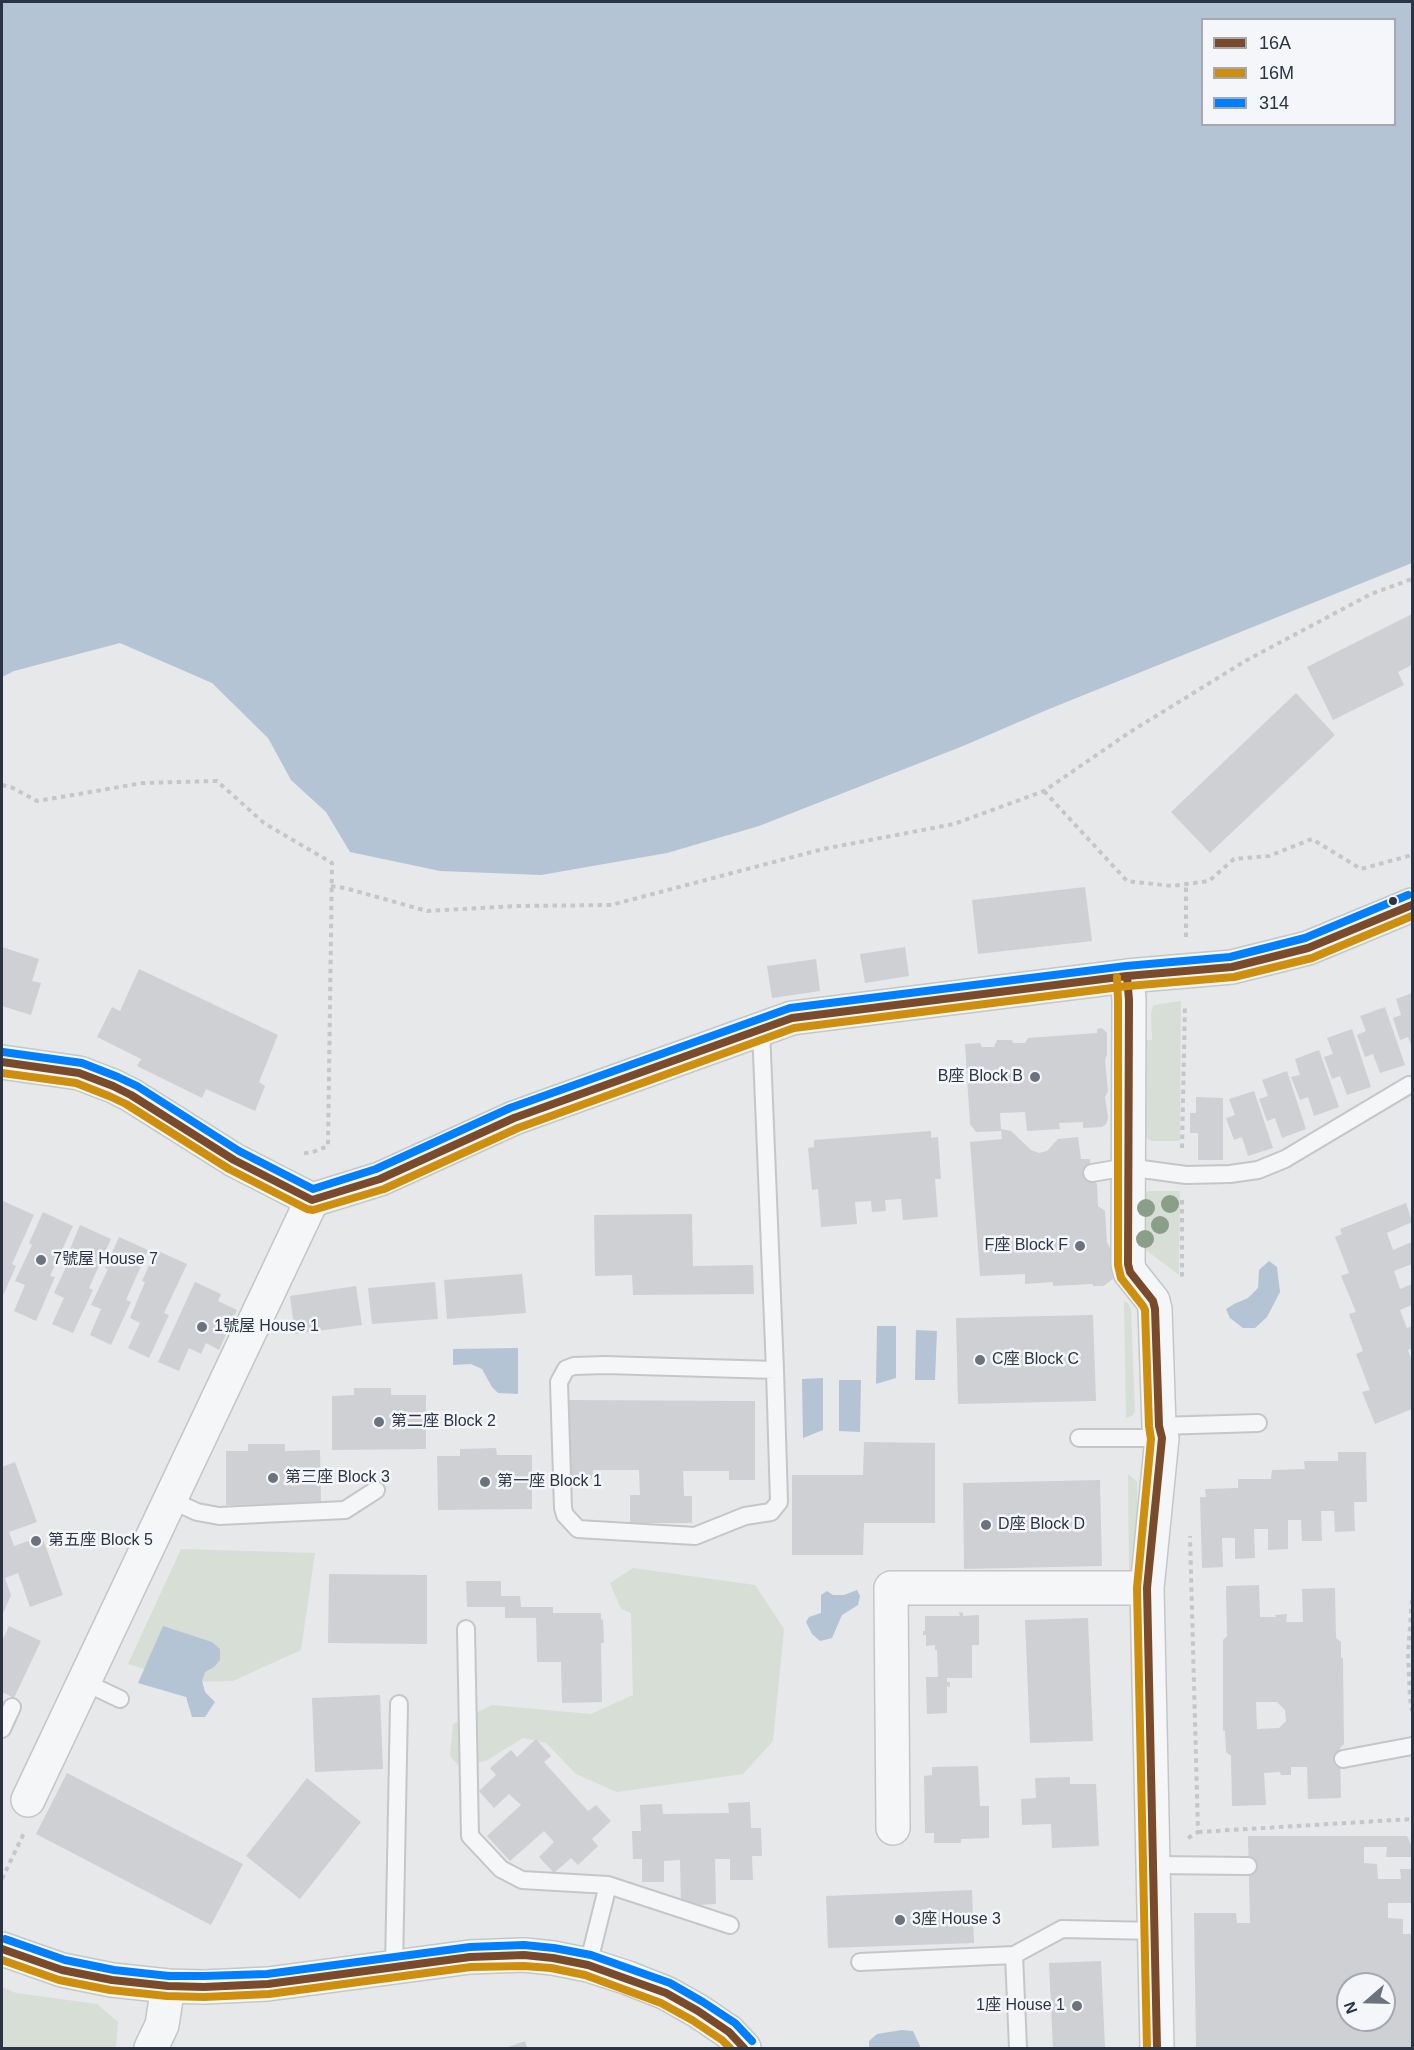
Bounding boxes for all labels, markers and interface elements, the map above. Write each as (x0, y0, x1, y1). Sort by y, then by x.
legend (1201, 18, 1396, 126)
text: 16A (1259, 33, 1291, 53)
text: 16M (1259, 63, 1294, 83)
text: 314 (1259, 93, 1289, 113)
unlabelled marker (1387, 895, 1399, 907)
place label: B座 Block B (938, 1067, 1023, 1087)
marker: B座 Block B (1028, 1070, 1042, 1084)
place label: F座 Block F (984, 1236, 1068, 1256)
marker: F座 Block F (1073, 1239, 1087, 1253)
place label: 7號屋 House 7 (53, 1250, 158, 1270)
marker: 7號屋 House 7 (34, 1253, 48, 1267)
place label: 1號屋 House 1 (214, 1317, 319, 1337)
marker: 1號屋 House 1 (195, 1320, 209, 1334)
place label: C座 Block C (992, 1350, 1079, 1370)
marker: C座 Block C (973, 1353, 987, 1367)
place label: 第二座 Block 2 (391, 1412, 496, 1432)
marker: 第二座 Block 2 (372, 1415, 386, 1429)
place label: 第三座 Block 3 (285, 1468, 390, 1488)
marker: 第三座 Block 3 (266, 1471, 280, 1485)
place label: 第一座 Block 1 (497, 1472, 602, 1492)
marker: 第一座 Block 1 (478, 1475, 492, 1489)
place label: D座 Block D (998, 1515, 1085, 1535)
marker: D座 Block D (979, 1518, 993, 1532)
place label: 第五座 Block 5 (48, 1531, 153, 1551)
marker: 第五座 Block 5 (29, 1534, 43, 1548)
place label: 3座 House 3 (912, 1910, 1001, 1930)
marker: 3座 House 3 (893, 1913, 907, 1927)
north arrow (1336, 1972, 1396, 2032)
place label: 1座 House 1 (976, 1996, 1065, 2016)
marker: 1座 House 1 (1070, 1999, 1084, 2013)
text: N (1341, 1999, 1360, 2016)

